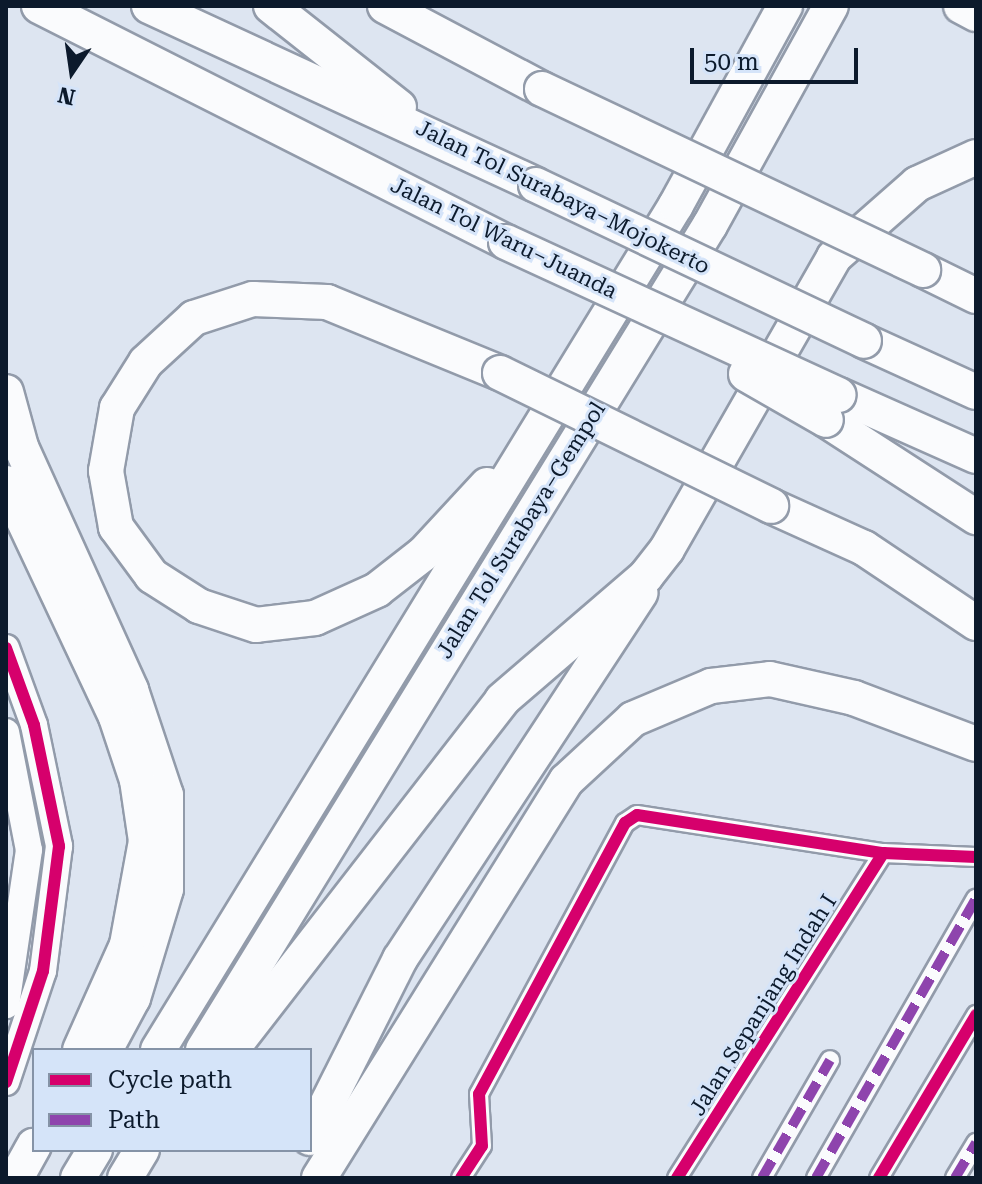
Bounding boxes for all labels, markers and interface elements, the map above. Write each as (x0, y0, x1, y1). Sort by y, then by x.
north arrow (32, 32, 112, 112)
scale bar (694, 32, 862, 82)
text: 50 m (704, 48, 759, 76)
text: N (55, 82, 78, 110)
street label: Jalan Tol Surabaya–Mojokerto (412, 114, 714, 280)
street label: Jalan Tol Waru–Juanda (386, 172, 622, 304)
street label: Jalan Tol Surabaya–Gempol (431, 397, 611, 663)
street label: Jalan Sepanjang Indah I (684, 890, 842, 1120)
legend (32, 1048, 312, 1152)
text: Cycle path (108, 1066, 232, 1094)
text: Path (108, 1106, 160, 1134)

